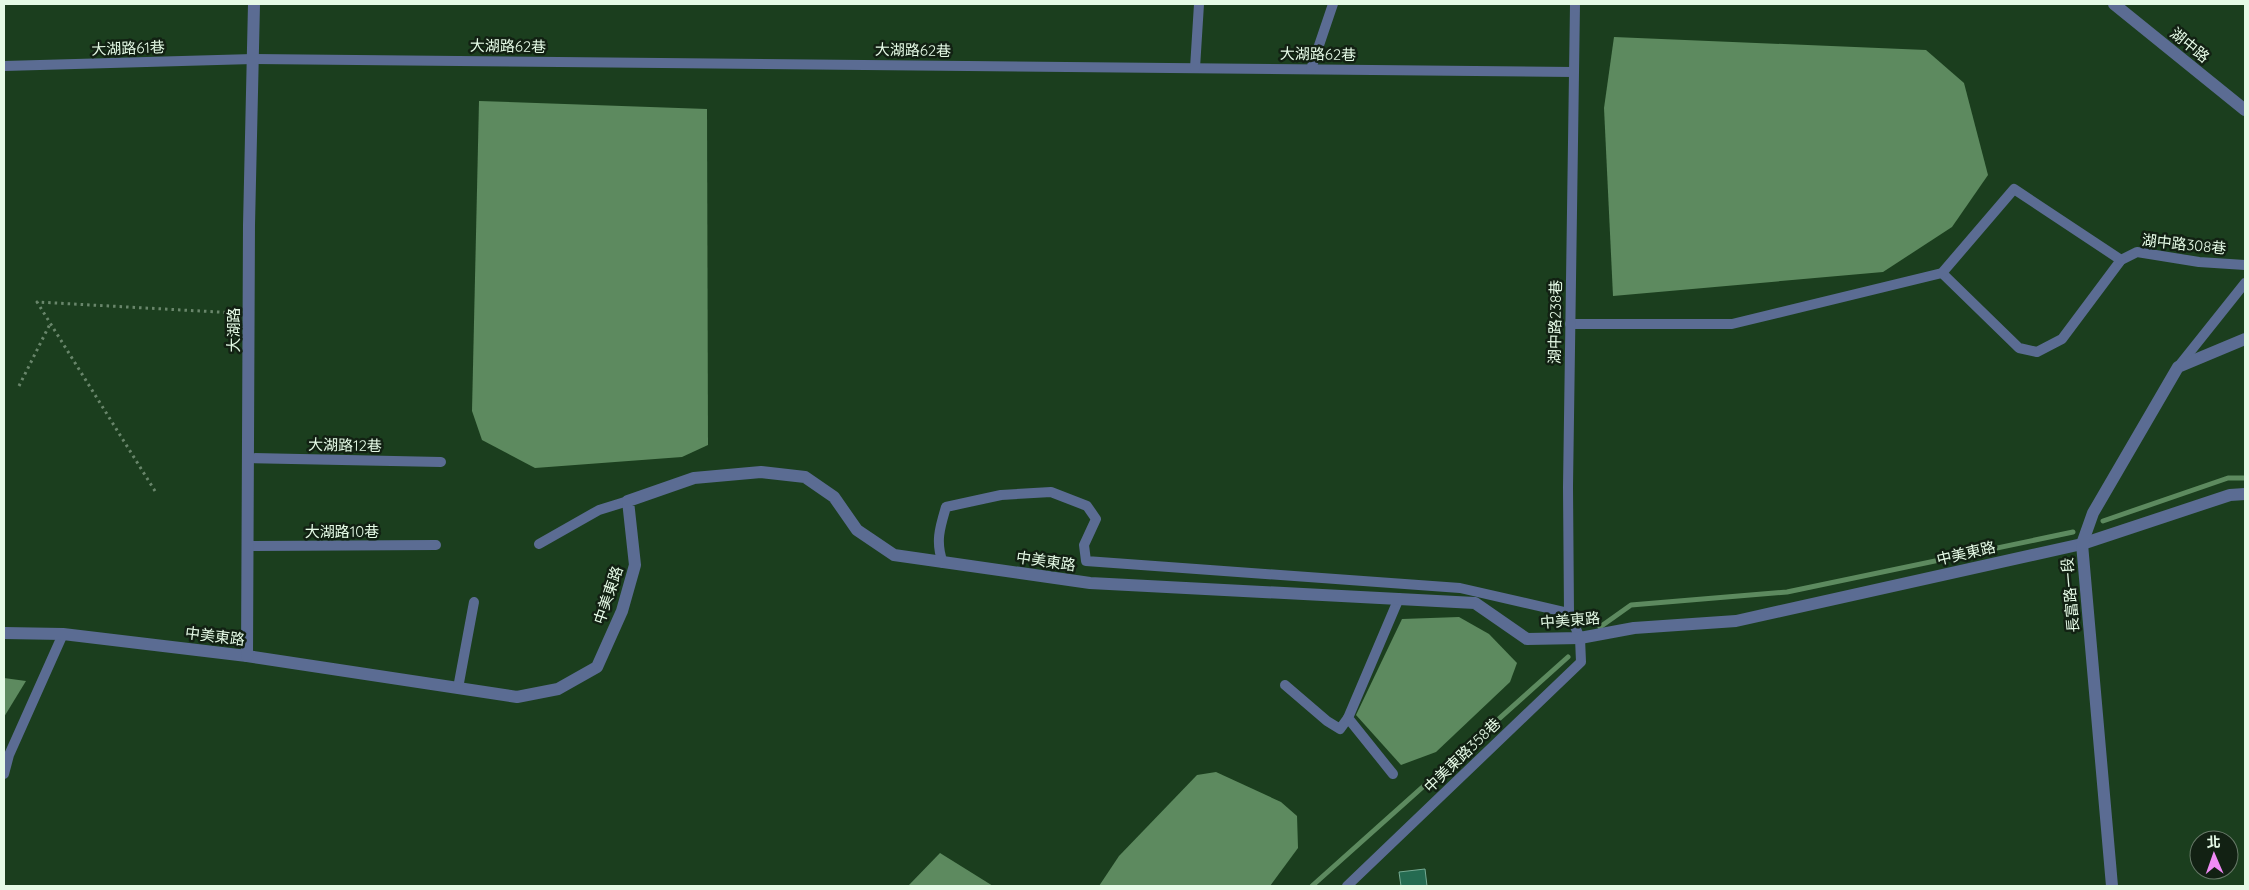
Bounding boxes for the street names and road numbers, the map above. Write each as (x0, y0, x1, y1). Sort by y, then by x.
street label: 湖中路 (2167, 23, 2213, 67)
street label: 大湖路62巷 (470, 36, 546, 56)
street label: 大湖路61巷 (91, 37, 165, 59)
street label: 大湖路62巷 (875, 40, 951, 60)
street label: 大湖路62巷 (1280, 44, 1356, 64)
street label: 湖中路308巷 (2141, 230, 2227, 258)
street label: 湖中路238巷 (1545, 280, 1565, 364)
street label: 大湖路 (224, 307, 243, 353)
street label: 大湖路12巷 (308, 435, 382, 455)
street label: 大湖路10巷 (305, 522, 379, 541)
street label: 中美東路 (1935, 537, 1997, 569)
street label: 中美東路 (1015, 547, 1077, 575)
street label: 長富路一段 (2057, 557, 2083, 633)
street label: 中美東路 (589, 564, 627, 626)
street label: 中美東路 (1539, 608, 1601, 632)
street label: 中美東路 (184, 623, 246, 649)
street label: 中美東路358巷 (1420, 714, 1504, 796)

